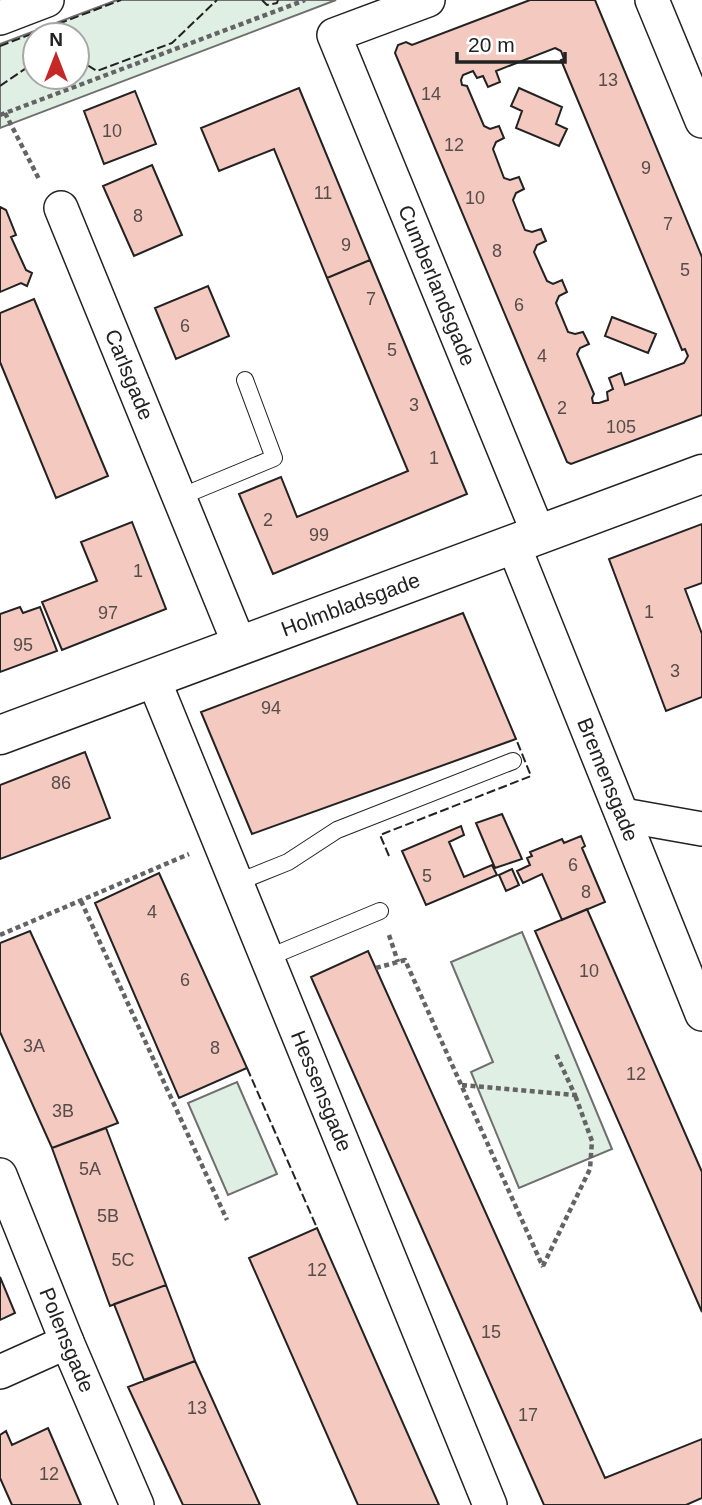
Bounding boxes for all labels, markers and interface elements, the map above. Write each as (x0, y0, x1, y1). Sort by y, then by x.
north arrow (21, 21, 91, 91)
scale bar (457, 21, 566, 65)
text: N (49, 29, 63, 50)
text: 20 m (468, 33, 515, 56)
house number: 13 (598, 70, 618, 90)
house number: 14 (421, 84, 441, 104)
house number: 10 (102, 121, 122, 141)
house number: 12 (444, 135, 464, 155)
house number: 9 (641, 158, 651, 178)
house number: 11 (314, 183, 332, 203)
house number: 10 (465, 188, 485, 208)
street label: Cumberlandsgade (394, 201, 480, 369)
house number: 8 (133, 206, 143, 226)
house number: 7 (663, 214, 673, 234)
house number: 9 (341, 235, 351, 255)
house number: 8 (492, 241, 502, 261)
house number: 5 (680, 260, 690, 280)
house number: 7 (366, 289, 376, 309)
house number: 6 (514, 295, 524, 315)
house number: 6 (180, 316, 190, 336)
street label: Carlsgade (101, 326, 158, 423)
house number: 5 (387, 340, 397, 360)
house number: 4 (537, 346, 547, 366)
house number: 3 (409, 395, 419, 415)
house number: 2 (557, 398, 567, 418)
house number: 105 (606, 417, 636, 437)
house number: 1 (429, 448, 439, 468)
house number: 2 (263, 510, 273, 530)
house number: 99 (309, 525, 329, 545)
house number: 1 (133, 561, 143, 581)
street label: Holmbladsgade (278, 568, 423, 640)
house number: 1 (644, 602, 654, 622)
house number: 97 (98, 603, 118, 623)
house number: 95 (13, 635, 33, 655)
house number: 3 (670, 661, 680, 681)
house number: 94 (261, 698, 281, 718)
street label: Bremensgade (573, 714, 643, 844)
house number: 86 (51, 773, 71, 793)
house number: 6 (568, 855, 578, 875)
house number: 5 (422, 866, 432, 886)
house number: 8 (581, 882, 591, 902)
house number: 4 (147, 902, 157, 922)
house number: 10 (579, 961, 599, 981)
house number: 6 (180, 970, 190, 990)
street label: Hessensgade (287, 1027, 357, 1155)
house number: 3A (23, 1036, 45, 1056)
house number: 8 (210, 1038, 220, 1058)
house number: 12 (626, 1064, 646, 1084)
house number: 3B (52, 1101, 74, 1121)
house number: 5A (79, 1159, 101, 1179)
house number: 5B (97, 1206, 119, 1226)
house number: 5C (111, 1250, 135, 1270)
house number: 12 (307, 1260, 327, 1280)
street label: Polensgade (35, 1284, 99, 1396)
house number: 15 (481, 1322, 501, 1342)
house number: 13 (187, 1398, 207, 1418)
house number: 17 (518, 1405, 538, 1425)
house number: 12 (39, 1464, 59, 1484)

